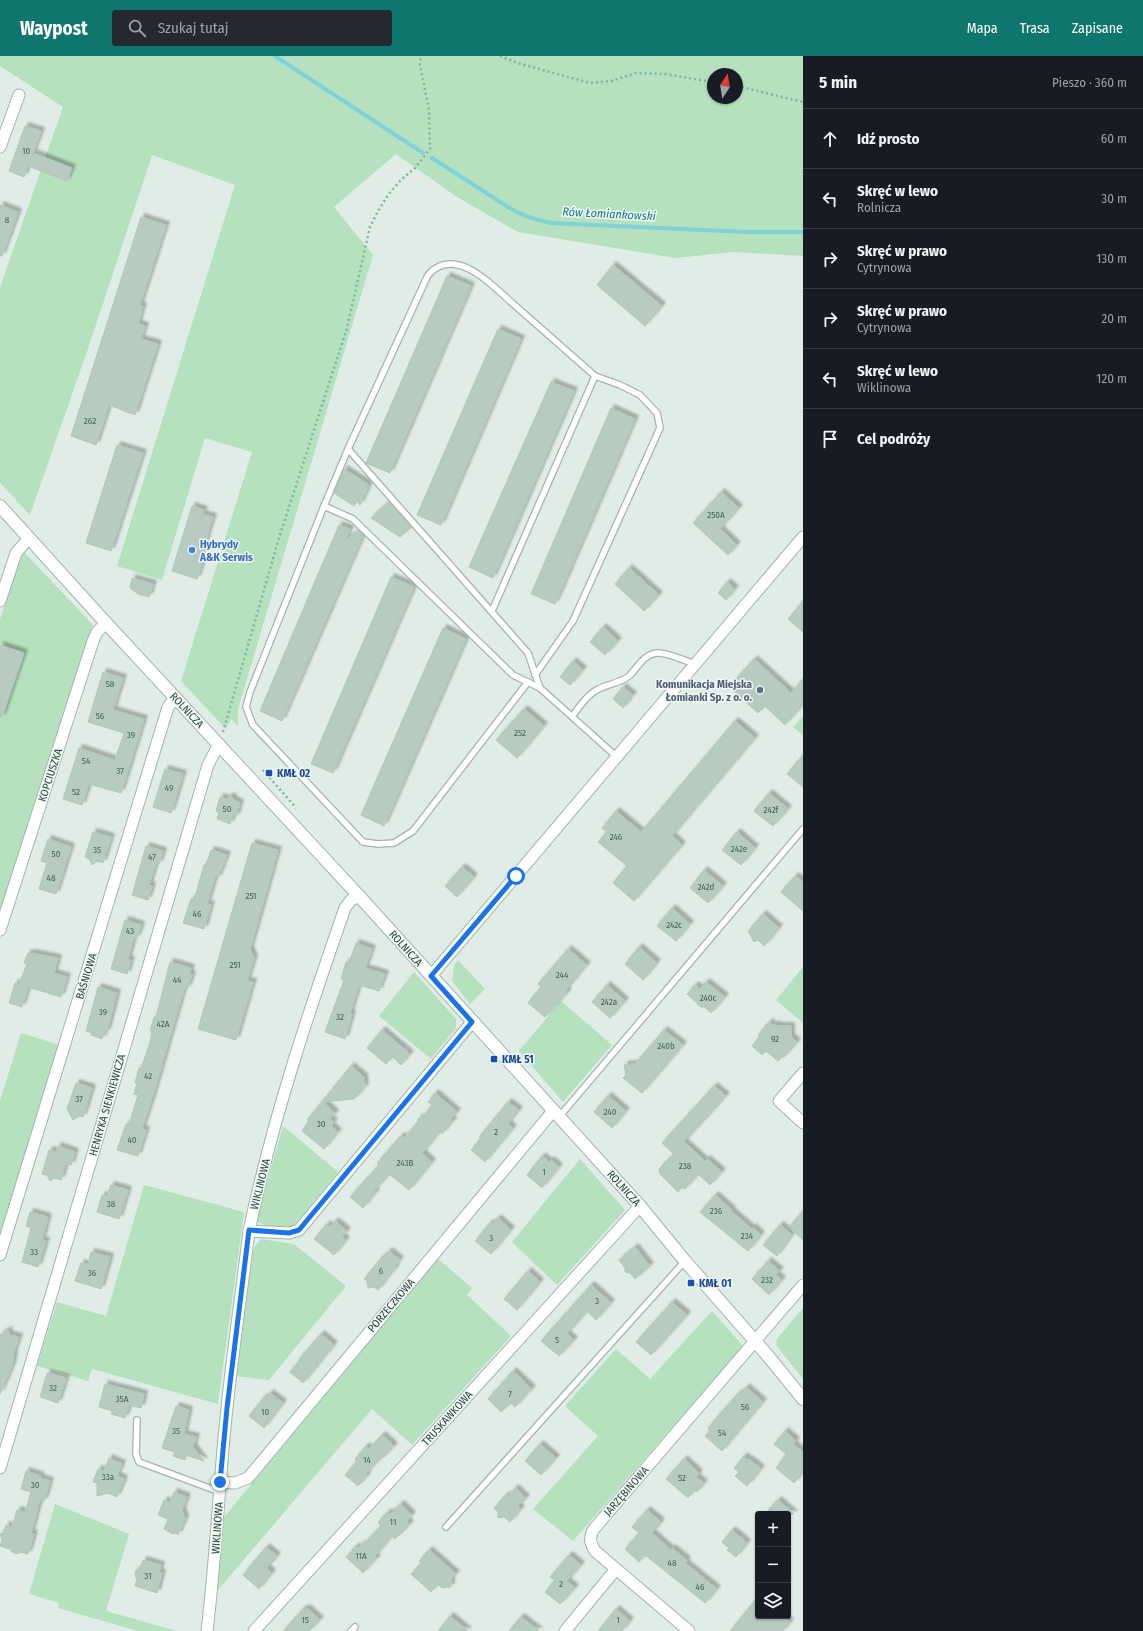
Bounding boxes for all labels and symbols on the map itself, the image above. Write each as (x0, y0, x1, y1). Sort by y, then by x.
north arrow (707, 68, 743, 104)
house number: 10 (22, 146, 30, 156)
water label: Rów Łomiankowski (562, 205, 656, 223)
house number: 8 (5, 215, 10, 225)
house number: 262 (84, 416, 96, 426)
house number: 250A (707, 510, 725, 520)
place label: Hybrydy A&K Serwis (199, 538, 253, 564)
marker: Hybrydy A&K Serwis (187, 545, 197, 555)
place label: Komunikacja Miejska Łomianki Sp. z o. o. (656, 678, 753, 704)
house number: 58 (106, 679, 115, 689)
marker: Komunikacja Miejska Łomianki Sp. z o. o. (755, 685, 765, 695)
street label: ROLNICZA (167, 690, 206, 731)
house number: 56 (96, 711, 105, 721)
house number: 252 (514, 728, 526, 738)
house number: 39 (127, 730, 135, 740)
street label: KOPCIUSZKA (36, 747, 65, 803)
house number: 54 (82, 756, 91, 766)
house number: 37 (116, 766, 124, 776)
place label: KMŁ 02 (277, 767, 310, 780)
marker: KMŁ 02 (264, 768, 274, 778)
house number: 49 (165, 783, 173, 793)
house number: 52 (72, 787, 80, 797)
house number: 50 (223, 804, 232, 814)
house number: 242f (764, 805, 780, 815)
house number: 246 (610, 832, 623, 842)
house number: 242e (731, 844, 748, 854)
house number: 35 (93, 845, 101, 855)
house number: 50 (52, 849, 61, 859)
house number: 47 (148, 852, 156, 862)
route start (507, 867, 525, 885)
house number: 48 (47, 873, 56, 883)
house number: 242d (698, 882, 714, 892)
house number: 251 (245, 891, 257, 901)
house number: 46 (193, 909, 202, 919)
house number: 242c (666, 920, 682, 930)
house number: 43 (126, 926, 134, 936)
street label: ROLNICZA (386, 928, 425, 969)
street label: BAŚNIOWA (72, 951, 100, 1001)
house number: 251 (229, 960, 241, 970)
house number: 244 (556, 970, 569, 980)
house number: 44 (173, 975, 182, 985)
house number: 240c (700, 993, 716, 1003)
house number: 242a (601, 997, 618, 1007)
house number: 39 (99, 1007, 107, 1017)
house number: 32 (336, 1012, 344, 1022)
house number: 42A (157, 1019, 170, 1029)
house number: 92 (771, 1034, 779, 1044)
house number: 240b (657, 1041, 675, 1051)
street label: HENRYKA SIENKIEWICZA (87, 1052, 128, 1158)
place label: KMŁ 51 (502, 1053, 534, 1066)
marker: KMŁ 51 (489, 1054, 499, 1064)
house number: 42 (144, 1071, 152, 1081)
house number: 37 (75, 1094, 83, 1104)
house number: 240 (604, 1107, 617, 1117)
house number: 30 (317, 1119, 326, 1129)
house number: 2 (494, 1127, 498, 1137)
house number: 40 (127, 1135, 137, 1145)
street label: WIKLINOWA (248, 1157, 273, 1211)
house number: 243B (396, 1158, 414, 1168)
house number: 238 (679, 1161, 692, 1171)
house number: 1 (542, 1167, 546, 1177)
street label: ROLNICZA (604, 1168, 643, 1209)
house number: 38 (107, 1199, 116, 1209)
house number: 236 (710, 1206, 723, 1216)
house number: 234 (741, 1231, 754, 1241)
house number: 3 (489, 1233, 493, 1243)
house number: 33 (30, 1247, 38, 1257)
house number: 6 (379, 1266, 384, 1276)
house number: 36 (88, 1268, 97, 1278)
house number: 232 (761, 1275, 773, 1285)
street label: PORZECZKOWA (365, 1276, 418, 1335)
place label: KMŁ 01 (699, 1277, 732, 1290)
marker: KMŁ 01 (686, 1278, 696, 1288)
house number: 3 (595, 1296, 599, 1306)
house number: 5 (555, 1335, 559, 1345)
house number: 32 (49, 1383, 57, 1393)
street label: TRUSKAWKOWA (419, 1388, 476, 1448)
house number: 7 (508, 1389, 512, 1399)
house number: 35A (116, 1394, 129, 1404)
house number: 56 (741, 1402, 750, 1412)
house number: 10 (261, 1407, 269, 1417)
house number: 35 (172, 1426, 180, 1436)
house number: 54 (718, 1428, 727, 1438)
house number: 14 (363, 1455, 372, 1465)
street label: JARZĘBINOWA (601, 1464, 652, 1519)
house number: 33a (102, 1472, 115, 1482)
route end (211, 1473, 229, 1491)
house number: 52 (678, 1473, 686, 1483)
house number: 30 (31, 1480, 40, 1490)
street label: WIKLINOWA (209, 1501, 226, 1555)
house number: 11 (390, 1517, 396, 1527)
house number: 11A (355, 1551, 367, 1561)
house number: 48 (668, 1558, 677, 1568)
house number: 31 (144, 1571, 152, 1581)
house number: 2 (559, 1579, 563, 1589)
house number: 46 (696, 1582, 705, 1592)
house number: 15 (301, 1615, 309, 1625)
house number: 1 (616, 1615, 620, 1625)

